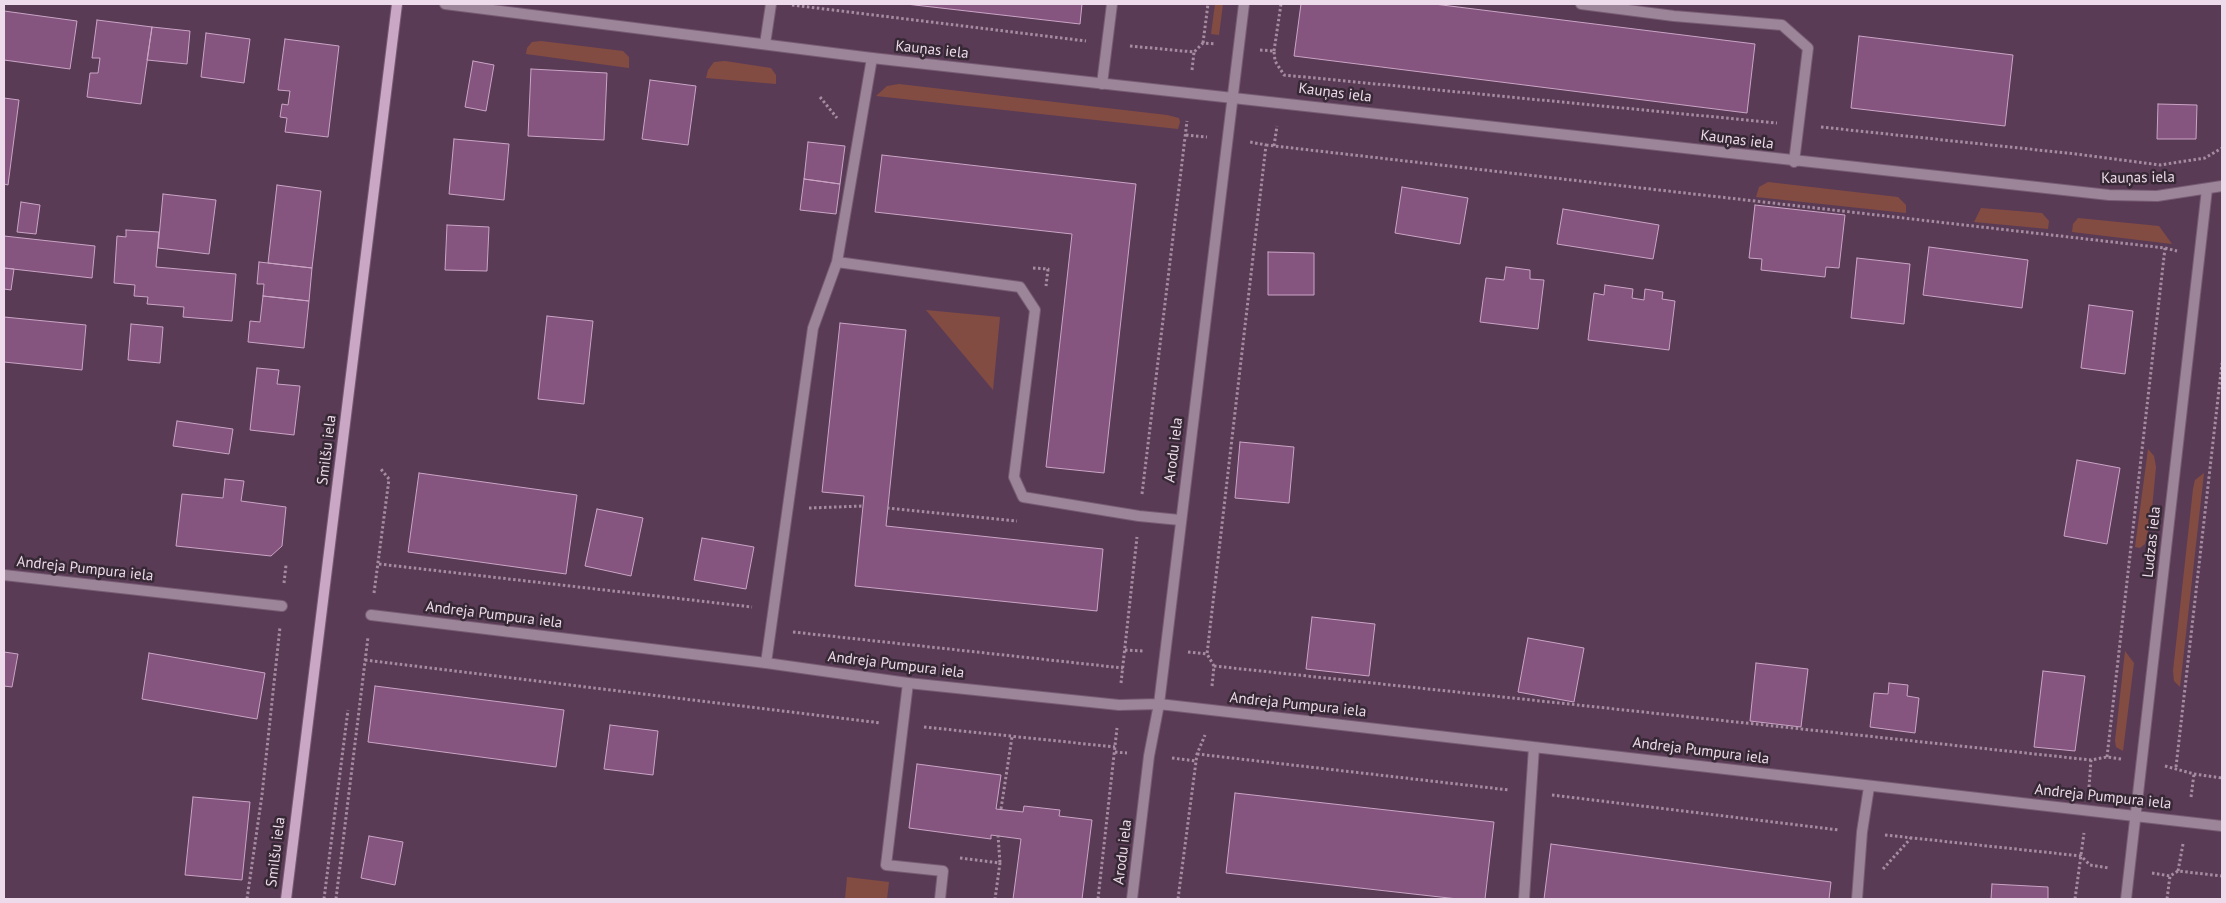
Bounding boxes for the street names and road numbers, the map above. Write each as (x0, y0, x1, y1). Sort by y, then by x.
street label: Kauņas iela (894, 37, 970, 63)
street label: Kauņas iela (1297, 80, 1373, 106)
street label: Kauņas iela (1699, 127, 1775, 153)
street label: Kauņas iela (2101, 168, 2175, 188)
street label: Smilšu iela (314, 414, 340, 486)
street label: Arodu iela (1161, 416, 1187, 484)
street label: Ludzas iela (2139, 505, 2165, 579)
street label: Andreja Pumpura iela (16, 553, 154, 585)
street label: Andreja Pumpura iela (425, 598, 563, 632)
street label: Andreja Pumpura iela (827, 648, 965, 682)
street label: Andreja Pumpura iela (1229, 689, 1367, 721)
street label: Andreja Pumpura iela (1632, 734, 1770, 768)
street label: Andreja Pumpura iela (2034, 781, 2172, 813)
street label: Smilšu iela (263, 816, 289, 888)
street label: Arodu iela (1110, 818, 1136, 886)

